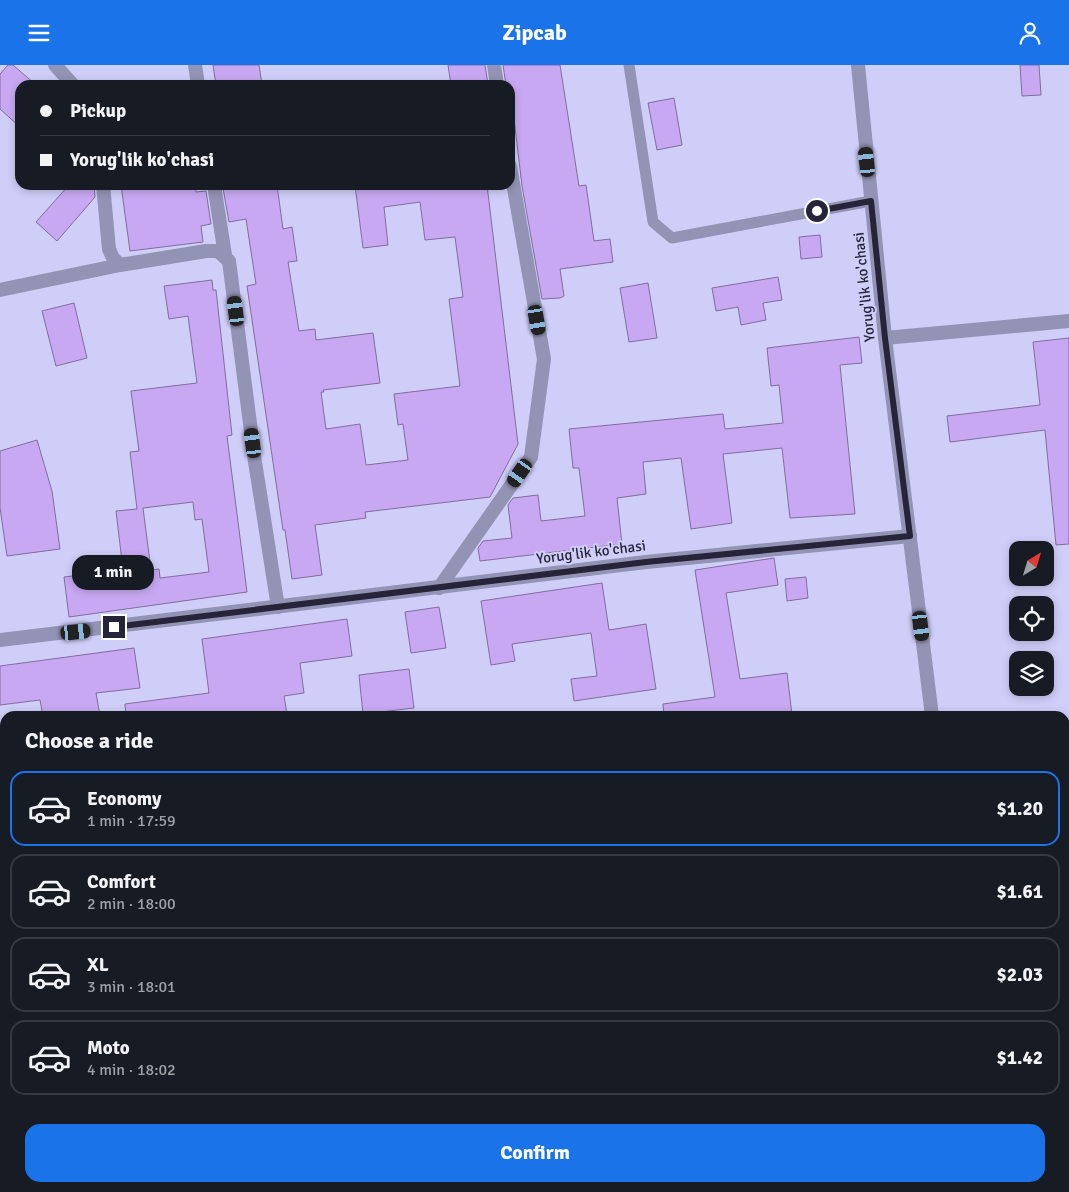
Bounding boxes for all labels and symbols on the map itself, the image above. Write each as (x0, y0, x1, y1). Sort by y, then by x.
car (857, 146, 876, 178)
route start (806, 200, 828, 222)
street label: Yorug'lik ko'chasi (849, 231, 879, 343)
car (226, 295, 245, 327)
car (527, 304, 546, 336)
car (243, 427, 262, 459)
car (505, 456, 534, 490)
street label: Yorug'lik ko'chasi (535, 536, 647, 568)
north arrow (1009, 541, 1054, 586)
callout: 1 min (73, 555, 155, 589)
car (911, 610, 930, 642)
route end (103, 616, 125, 638)
car (60, 623, 91, 641)

